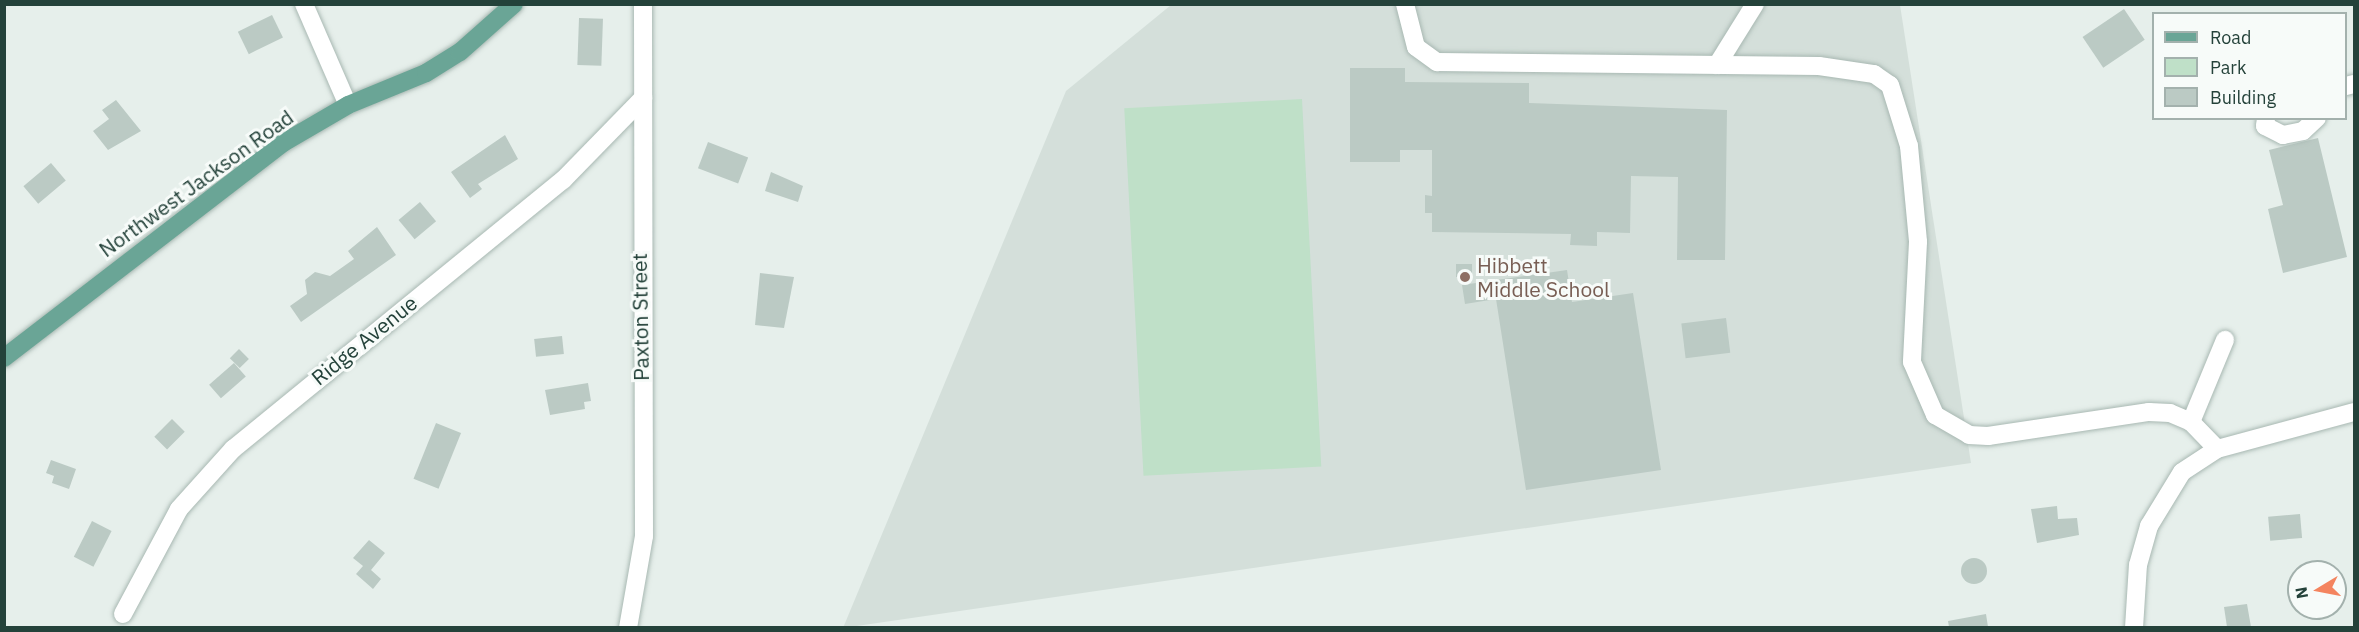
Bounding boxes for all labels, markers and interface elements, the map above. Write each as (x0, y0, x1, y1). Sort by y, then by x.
legend (2152, 12, 2347, 120)
text: Road (2210, 26, 2251, 49)
text: Park (2210, 56, 2246, 79)
text: Building (2210, 86, 2276, 109)
street label: Northwest Jackson Road (94, 104, 298, 262)
place label: Hibbett Middle School (1477, 252, 1610, 302)
street label: Paxton Street (626, 253, 654, 381)
marker: Hibbett Middle School (1458, 270, 1472, 284)
street label: Ridge Avenue (306, 290, 422, 390)
north arrow (2287, 560, 2347, 620)
text: N (2290, 585, 2312, 600)

